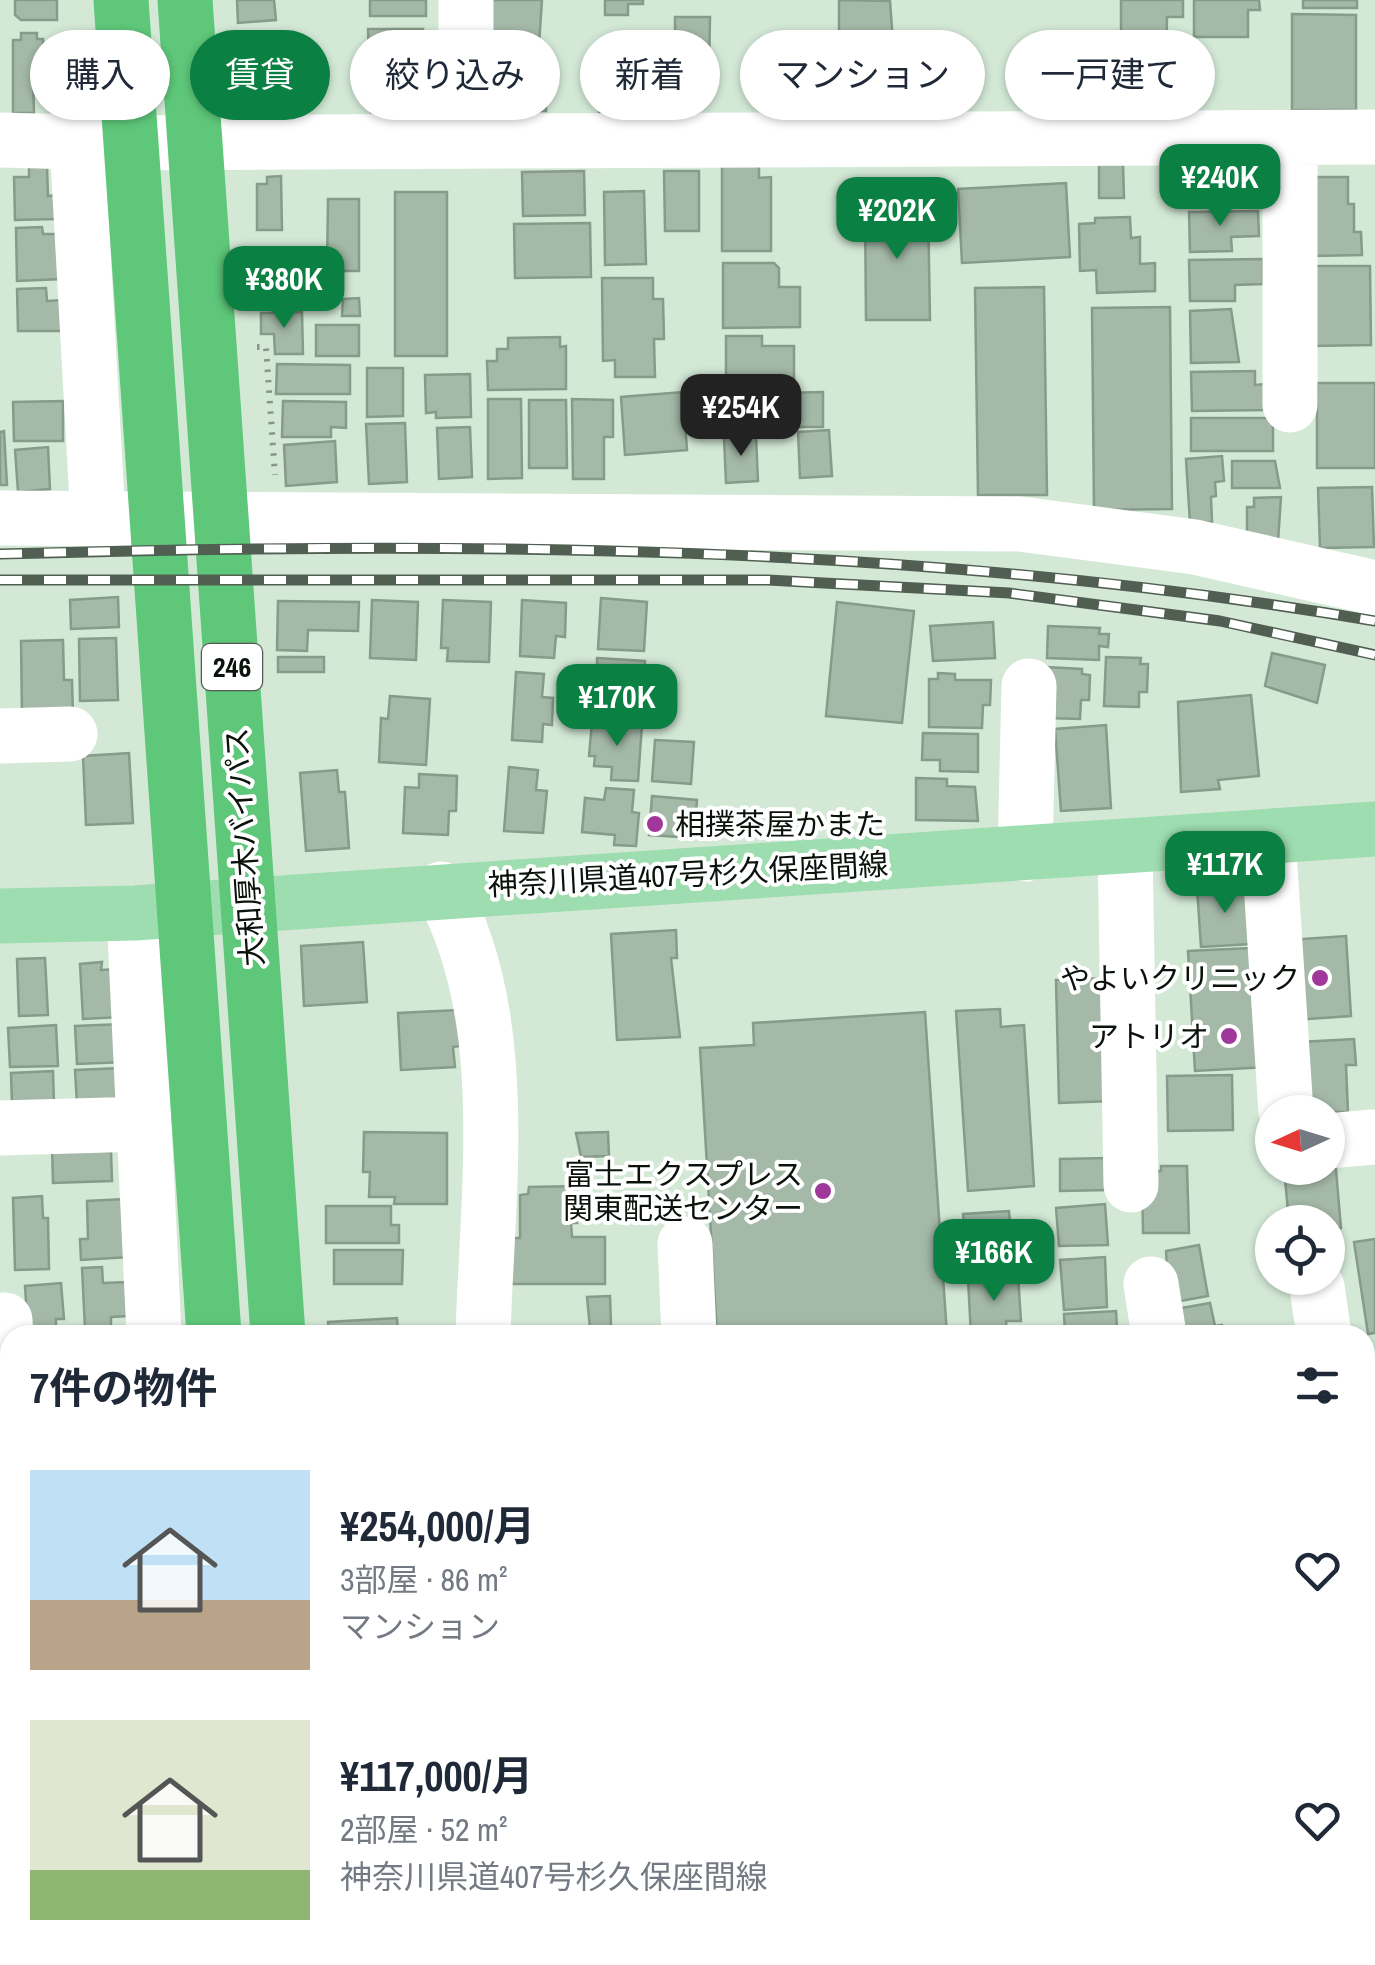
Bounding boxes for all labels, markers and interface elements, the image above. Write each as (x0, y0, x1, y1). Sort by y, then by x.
chip: 購入 (30, 30, 170, 120)
chip: 賃貸 (190, 30, 330, 120)
chip: 絞り込み (350, 30, 560, 120)
chip: 新着 (580, 30, 720, 120)
chip: マンション (740, 30, 985, 120)
chip: 一戸建て (1005, 30, 1215, 120)
pin: ¥240K (1150, 144, 1290, 229)
text: ¥240K (1181, 155, 1259, 198)
pin: ¥202K (827, 177, 967, 262)
text: ¥202K (858, 188, 936, 231)
pin: ¥380K (214, 246, 354, 331)
text: ¥380K (245, 257, 323, 300)
pin: ¥254K (671, 374, 811, 459)
text: ¥254K (702, 385, 780, 428)
road number: 246 (202, 644, 262, 690)
pin: ¥170K (547, 664, 687, 749)
text: ¥170K (578, 675, 656, 718)
street label: 大和厚木バイパス (216, 726, 272, 968)
place label: 相撲茶屋かまた (675, 804, 885, 844)
marker: 相撲茶屋かまた (644, 813, 666, 835)
pin: ¥117K (1155, 831, 1295, 916)
text: ¥117K (1187, 842, 1263, 885)
street label: 神奈川県道407号杉久保座間線 (487, 844, 889, 904)
place label: やよいクリニック (1060, 958, 1300, 998)
marker: やよいクリニック (1309, 967, 1331, 989)
place label: アトリオ (1089, 1016, 1209, 1056)
marker: アトリオ (1218, 1025, 1240, 1047)
north arrow (1255, 1095, 1345, 1185)
map controls (1255, 1095, 1345, 1295)
place label: 富士エクスプレス 関東配送センター (563, 1154, 803, 1228)
marker: 富士エクスプレス 関東配送センター (812, 1180, 834, 1202)
button: locate (1255, 1205, 1345, 1295)
pin: ¥166K (924, 1219, 1064, 1304)
text: ¥166K (955, 1230, 1033, 1273)
icon: filters (1290, 1358, 1345, 1413)
text: 7件の物件 (30, 1360, 217, 1416)
text: ¥254,000/月 (340, 1498, 535, 1554)
icon: home (110, 1510, 230, 1630)
icon: heart (1290, 1543, 1345, 1598)
text: 3部屋 · 86 m² (340, 1558, 508, 1601)
text: マンション (340, 1605, 500, 1648)
text: ¥117,000/月 (340, 1748, 533, 1804)
icon: home (110, 1760, 230, 1880)
icon: heart (1290, 1793, 1345, 1848)
text: 2部屋 · 52 m² (340, 1808, 508, 1851)
text: 神奈川県道407号杉久保座間線 (340, 1855, 768, 1898)

